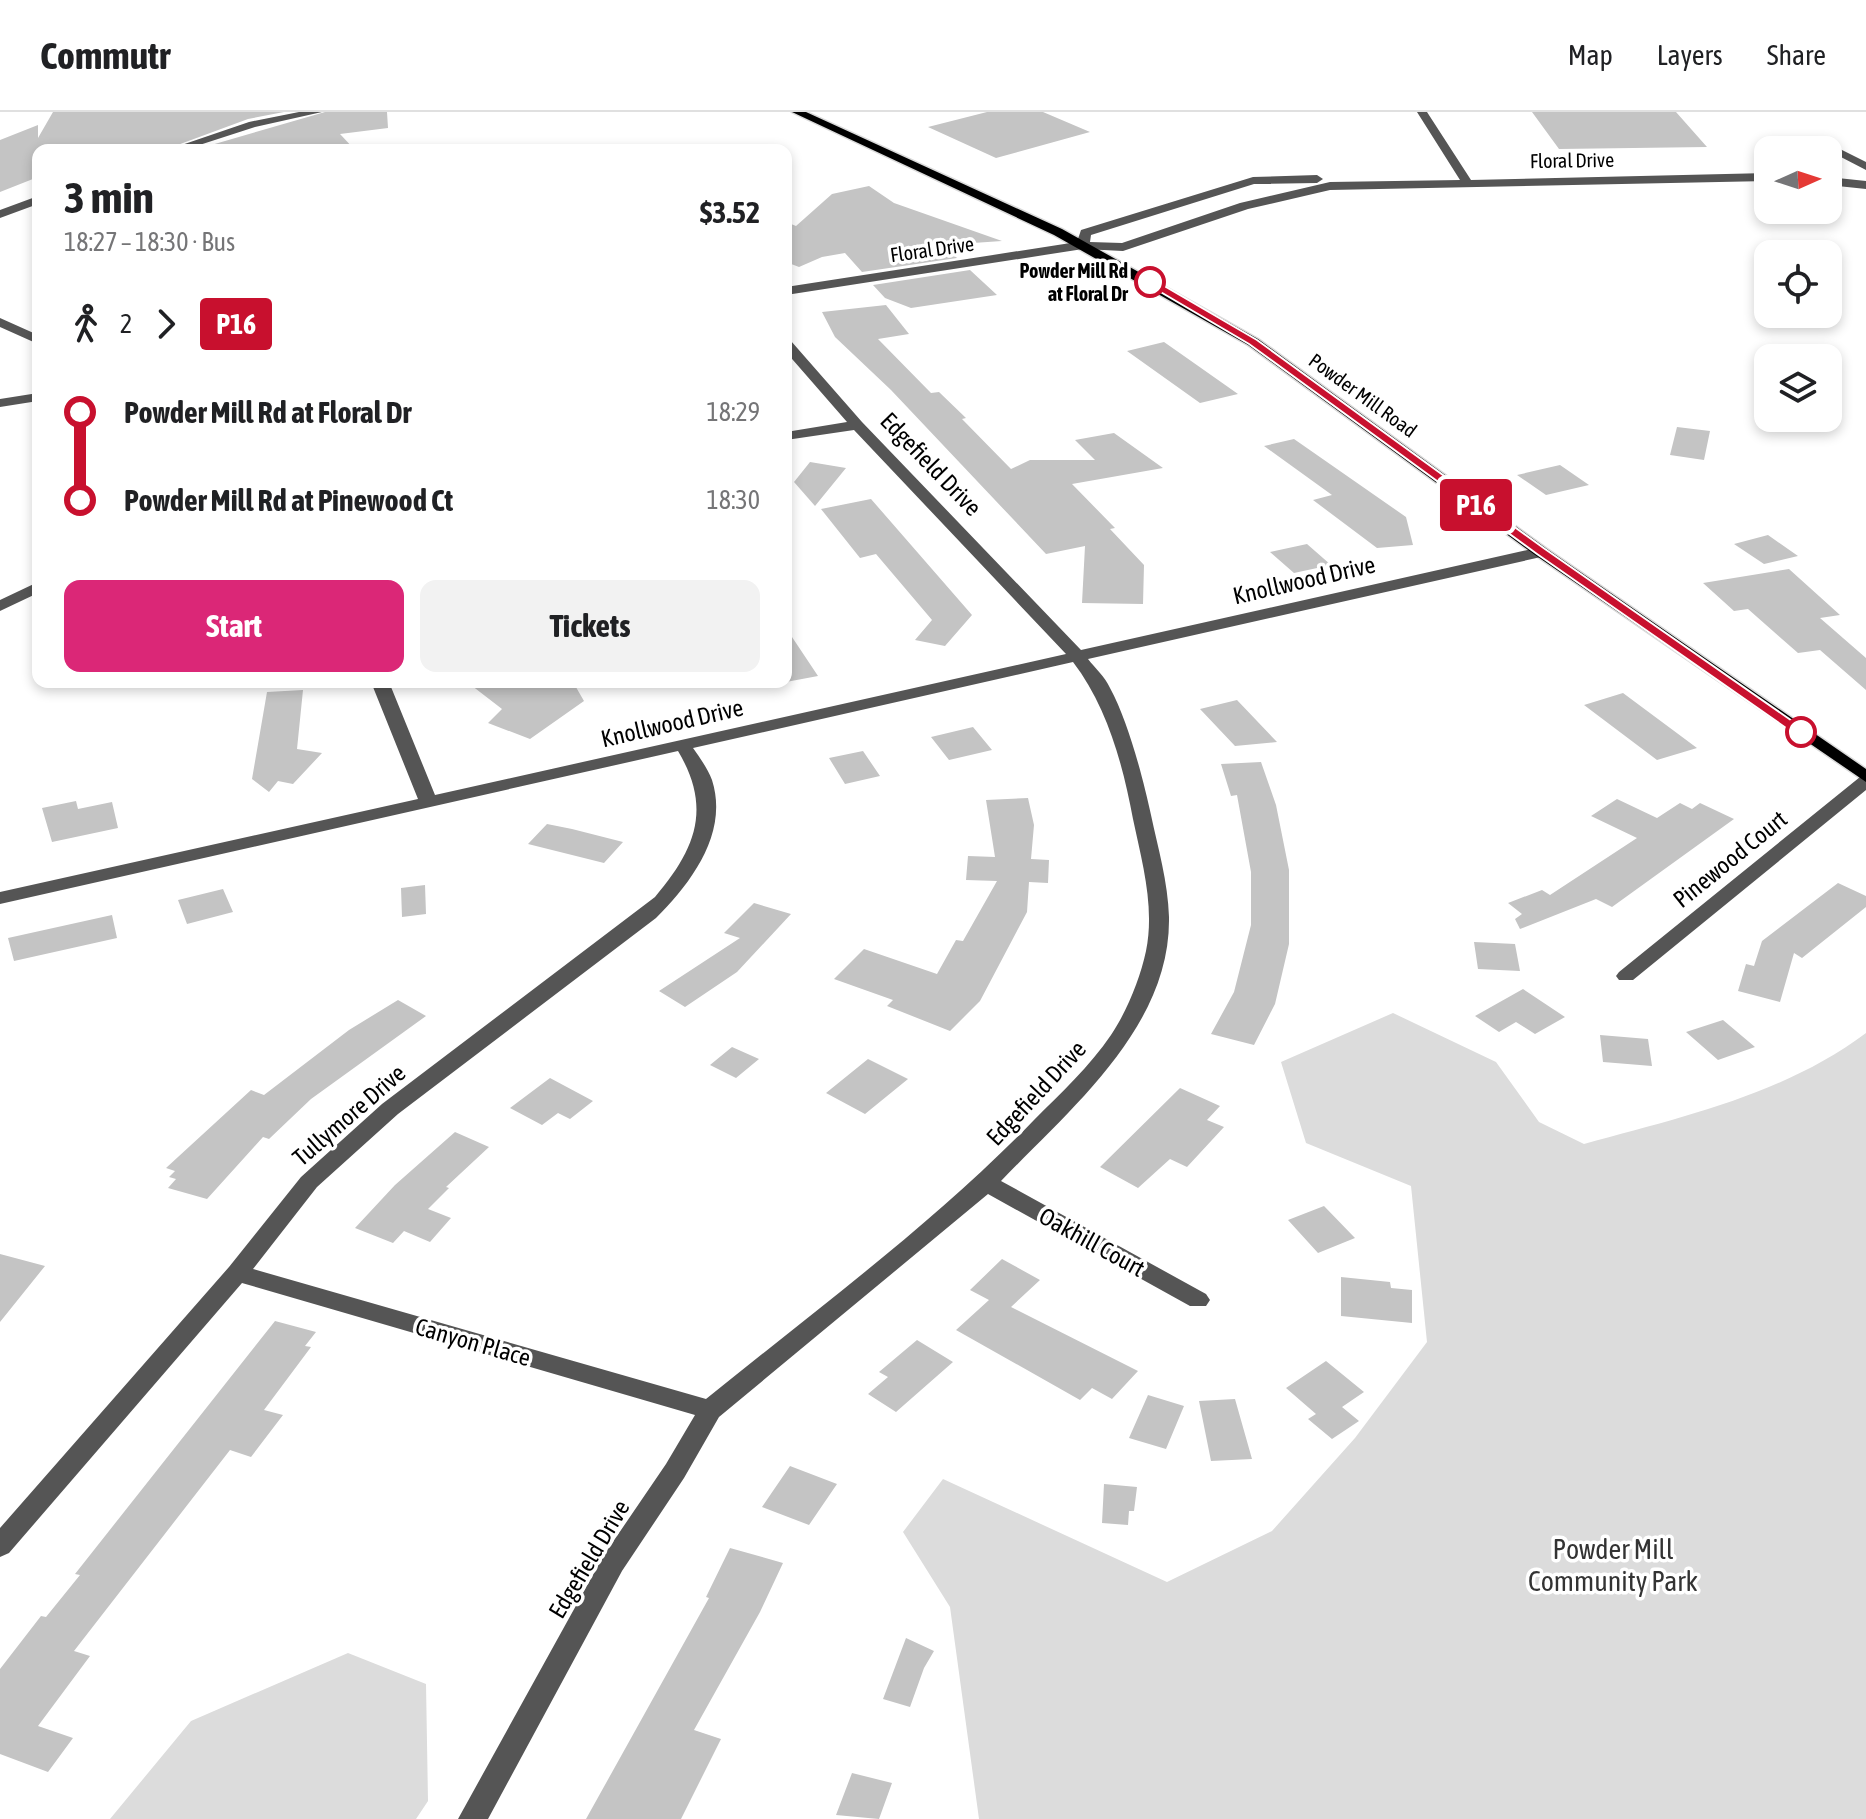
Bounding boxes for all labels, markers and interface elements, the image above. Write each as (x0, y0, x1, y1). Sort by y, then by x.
text: Commutr (40, 34, 170, 77)
text: Map (1568, 39, 1613, 71)
text: Layers (1657, 39, 1723, 71)
text: Share (1767, 39, 1826, 71)
north arrow (1754, 136, 1842, 224)
map controls (1754, 136, 1842, 432)
street label: Floral Drive (1530, 148, 1614, 172)
text: 3 min (64, 172, 154, 222)
text: $3.52 (700, 195, 760, 229)
text: 18:27 – 18:30 · Bus (64, 227, 235, 257)
street label: Floral Drive (889, 232, 975, 266)
button: locate (1754, 240, 1842, 328)
place label: Powder Mill Rd at Floral Dr (1019, 259, 1129, 305)
marker: Powder Mill Rd at Floral Dr (1135, 267, 1165, 297)
icon: walk (64, 302, 108, 346)
icon: forward (144, 302, 188, 346)
text: P16 (216, 308, 256, 340)
text: 2 (120, 309, 132, 339)
button: layers (1754, 344, 1842, 432)
street label: Powder Mill Road (1305, 348, 1421, 442)
text: Powder Mill Rd at Floral Dr (124, 395, 411, 429)
text: 18:29 (706, 397, 760, 427)
street label: Edgefield Drive (875, 407, 987, 521)
line badge: P16 (1430, 479, 1522, 531)
text: Powder Mill Rd at Pinewood Ct (124, 483, 453, 517)
text: 18:30 (706, 485, 760, 515)
text: P16 (1456, 489, 1496, 521)
street label: Knollwood Drive (1230, 551, 1378, 609)
button: Start (64, 580, 404, 672)
button: Tickets (420, 580, 760, 672)
street label: Knollwood Drive (598, 694, 746, 752)
unlabelled marker (1786, 717, 1816, 747)
street label: Pinewood Court (1668, 805, 1792, 913)
street label: Edgefield Drive (981, 1035, 1091, 1151)
street label: Tullymore Drive (287, 1059, 411, 1171)
street label: Oakhill Court (1035, 1202, 1149, 1282)
street label: Canyon Place (412, 1313, 534, 1371)
street label: Edgefield Drive (543, 1495, 635, 1623)
park label: Powder Mill Community Park (1528, 1533, 1698, 1597)

